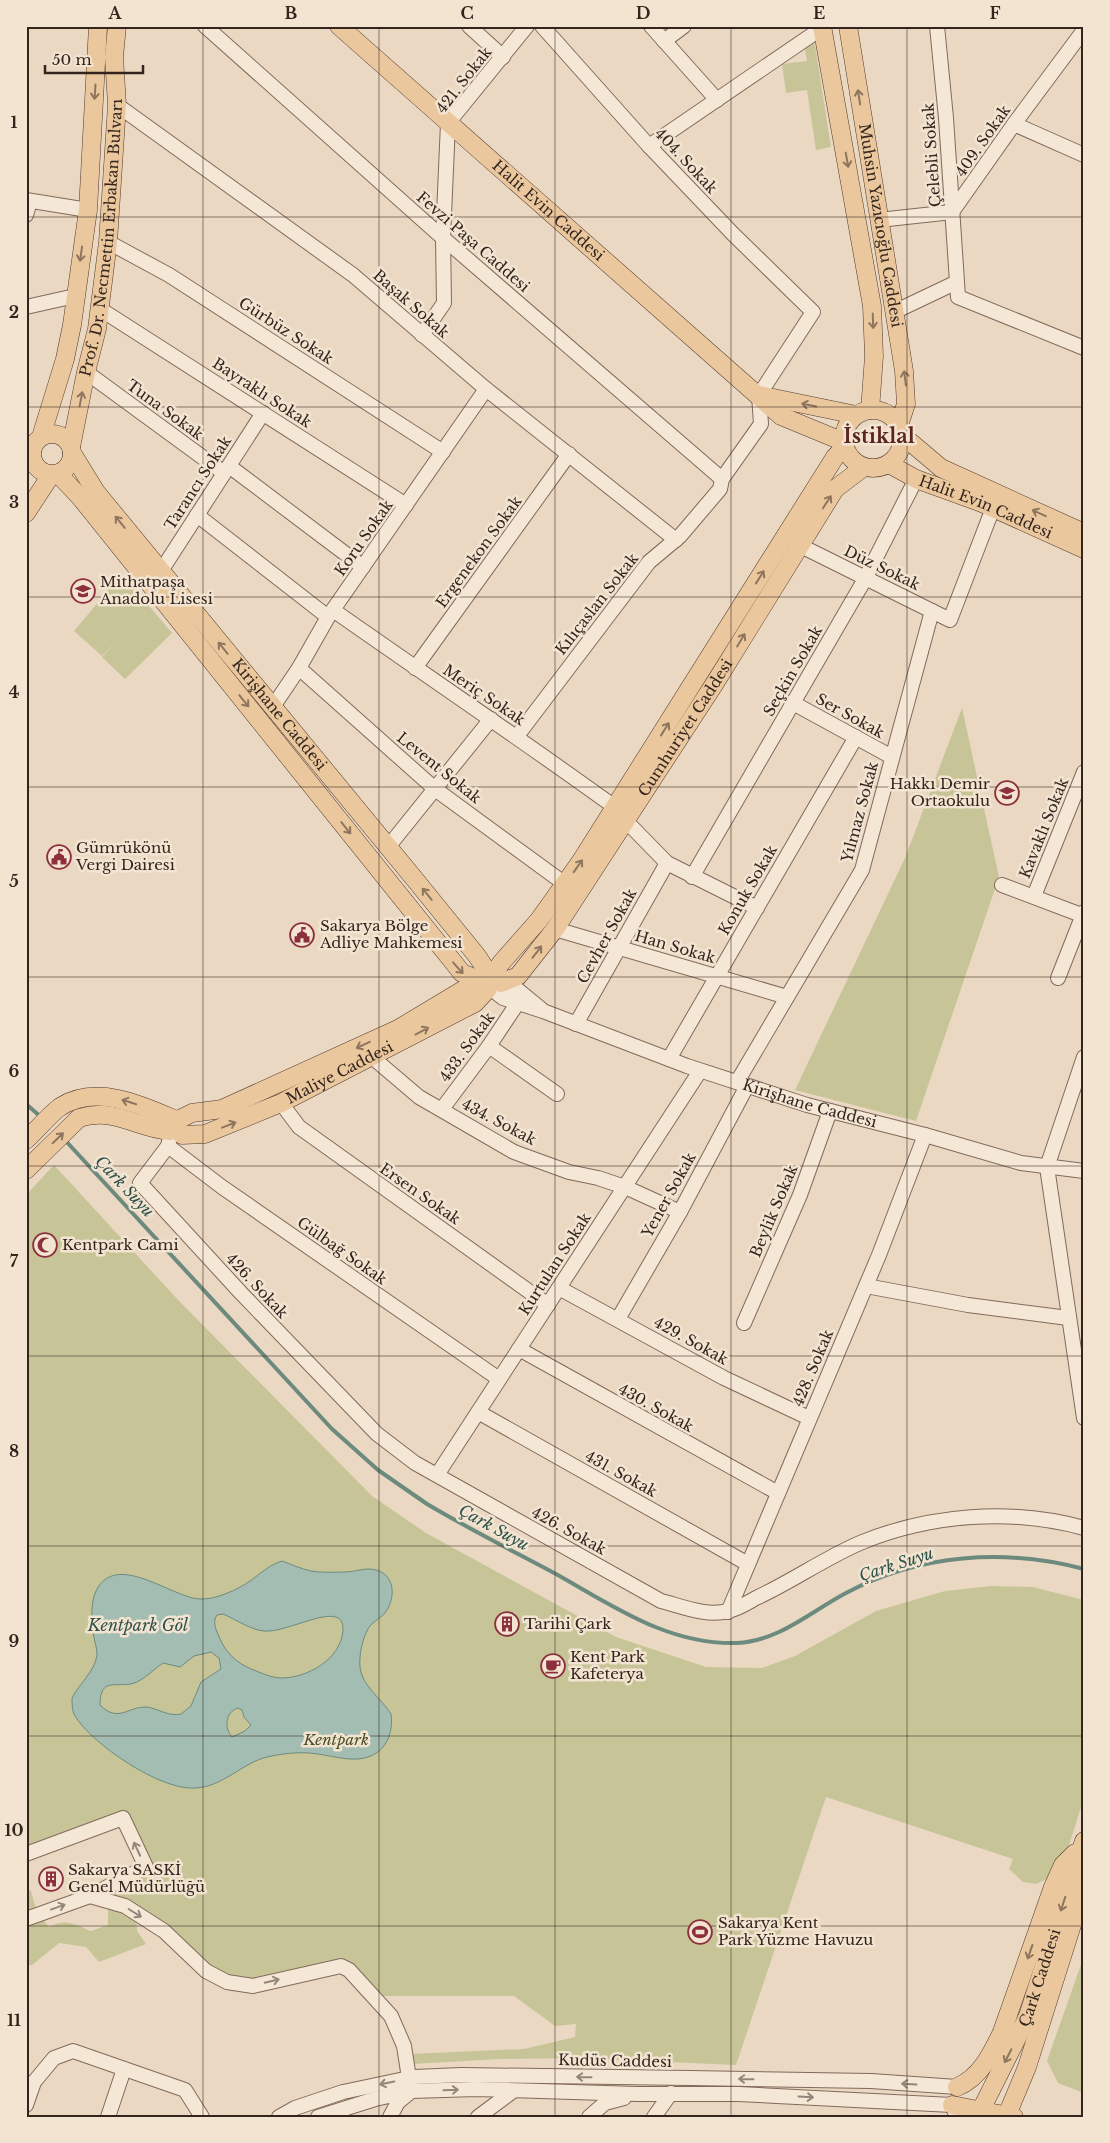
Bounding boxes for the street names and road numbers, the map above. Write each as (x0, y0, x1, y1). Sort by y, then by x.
street label: 421. Sokak (432, 42, 496, 117)
street label: Prof. Dr. Necmettin Erbakan Bulvarı (75, 98, 126, 378)
street label: 409. Sokak (951, 101, 1015, 180)
street label: Çelebli Sokak (918, 102, 945, 208)
street label: Muhsin Yazıcıoğlu Caddesi (855, 122, 907, 329)
street label: 404. Sokak (651, 124, 722, 198)
street label: Halit Evin Caddesi (489, 156, 608, 265)
street label: Fevzi Paşa Caddesi (413, 187, 534, 296)
street label: Başak Sokak (369, 265, 454, 342)
street label: Gürbüz Sokak (235, 293, 338, 369)
street label: Bayraklı Sokak (209, 353, 316, 432)
street label: Tuna Sokak (123, 375, 208, 444)
street label: Tarancı Sokak (160, 431, 235, 533)
street label: Halit Evin Caddesi (916, 471, 1056, 543)
street label: Ergenekon Sokak (432, 491, 526, 611)
street label: Koru Sokak (330, 495, 397, 580)
street label: Düz Sokak (841, 541, 924, 594)
street label: Kılıçaslan Sokak (551, 548, 643, 658)
street label: Seçkin Sokak (759, 621, 827, 719)
street label: Kirişhane Caddesi (228, 655, 331, 774)
street label: Cumhuriyet Caddesi (634, 655, 736, 800)
street label: Meriç Sokak (439, 660, 530, 730)
street label: Ser Sokak (813, 689, 889, 743)
street label: Levent Sokak (393, 728, 486, 808)
street label: Yılmaz Sokak (837, 759, 882, 865)
street label: Kavaklı Sokak (1015, 774, 1073, 881)
street label: Konuk Sokak (714, 841, 781, 938)
street label: Cevher Sokak (573, 884, 641, 987)
street label: Han Sokak (633, 926, 718, 967)
street label: 433. Sokak (435, 1007, 499, 1085)
street label: Maliye Caddesi (283, 1037, 396, 1108)
street label: Kirişhane Caddesi (740, 1075, 879, 1131)
street label: 434. Sokak (459, 1094, 540, 1149)
street label: Yener Sokak (637, 1148, 700, 1242)
street label: Ersen Sokak (376, 1159, 465, 1229)
street label: Beylik Sokak (745, 1161, 802, 1260)
street label: Kurtulan Sokak (514, 1208, 595, 1319)
street label: Gülbağ Sokak (294, 1213, 392, 1289)
street label: 426. Sokak (222, 1249, 293, 1323)
street label: 429. Sokak (651, 1312, 732, 1369)
street label: 428. Sokak (788, 1326, 838, 1409)
street label: 430. Sokak (615, 1379, 698, 1436)
street label: 431. Sokak (582, 1446, 661, 1501)
street label: 426. Sokak (529, 1502, 610, 1559)
street label: Çark Caddesi (1014, 1926, 1064, 2030)
street label: Kudüs Caddesi (558, 2050, 672, 2071)

